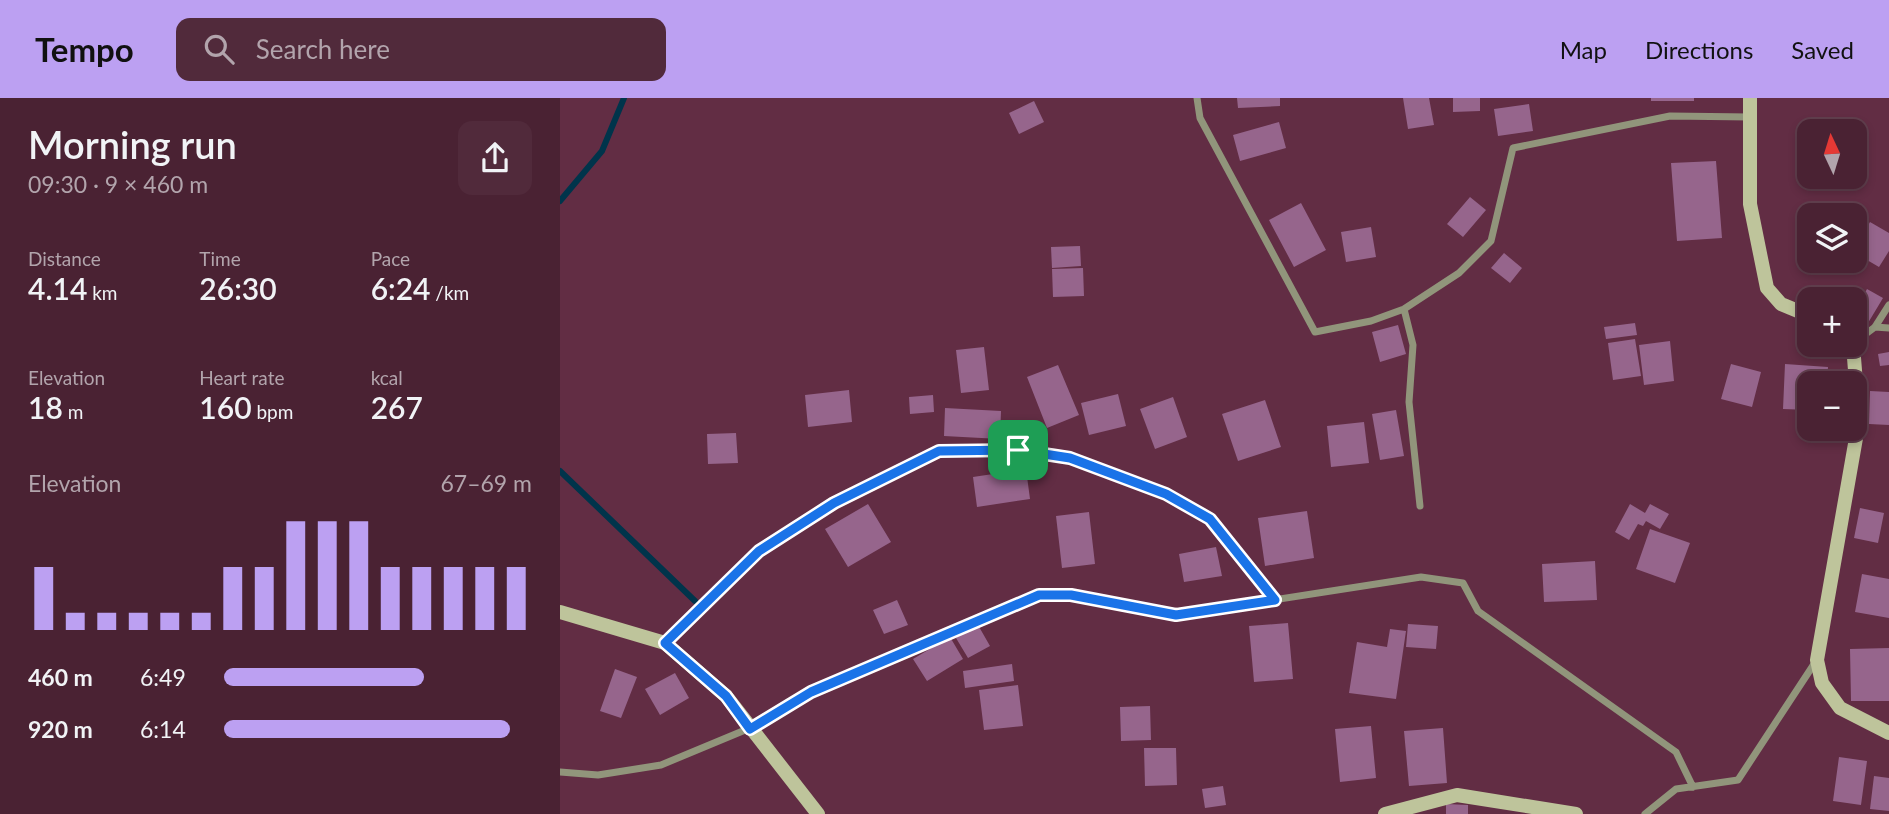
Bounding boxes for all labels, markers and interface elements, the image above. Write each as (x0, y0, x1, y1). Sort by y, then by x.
search box (176, 18, 666, 81)
text: Tempo (35, 29, 134, 69)
icon: search (200, 30, 238, 68)
text: Search here (256, 33, 390, 65)
text: Map (1560, 35, 1607, 64)
text: Directions (1645, 35, 1753, 64)
text: Saved (1791, 35, 1854, 64)
north arrow (1797, 119, 1867, 189)
map controls (1797, 119, 1867, 441)
text: Morning run (28, 121, 237, 167)
button: share (458, 121, 532, 195)
text: 09:30 · 9 × 460 m (28, 170, 208, 198)
button: layers (1797, 203, 1867, 273)
text: Distance (28, 247, 101, 270)
text: Time (199, 247, 241, 270)
text: Pace (371, 247, 410, 270)
text: 4.14 (28, 270, 87, 306)
text: 26:30 (199, 270, 277, 306)
text: 6:24 (371, 270, 430, 306)
text: km (87, 281, 117, 304)
text: /km (430, 281, 469, 304)
button: + (1797, 287, 1867, 357)
text: Elevation (28, 366, 105, 389)
text: Heart rate (199, 366, 285, 389)
text: kcal (371, 366, 403, 389)
button: − (1797, 371, 1867, 441)
text: 18 (28, 389, 63, 425)
text: 160 (199, 389, 252, 425)
text: 267 (371, 389, 423, 425)
text: m (63, 400, 83, 423)
text: bpm (252, 400, 293, 423)
pin (988, 420, 1048, 480)
icon: arrive (999, 431, 1037, 469)
text: Elevation (28, 469, 121, 497)
text: 67–69 m (440, 469, 532, 497)
text: 460 m (28, 663, 93, 691)
text: 6:49 (140, 663, 186, 691)
text: 920 m (28, 715, 93, 743)
text: 6:14 (140, 715, 186, 743)

